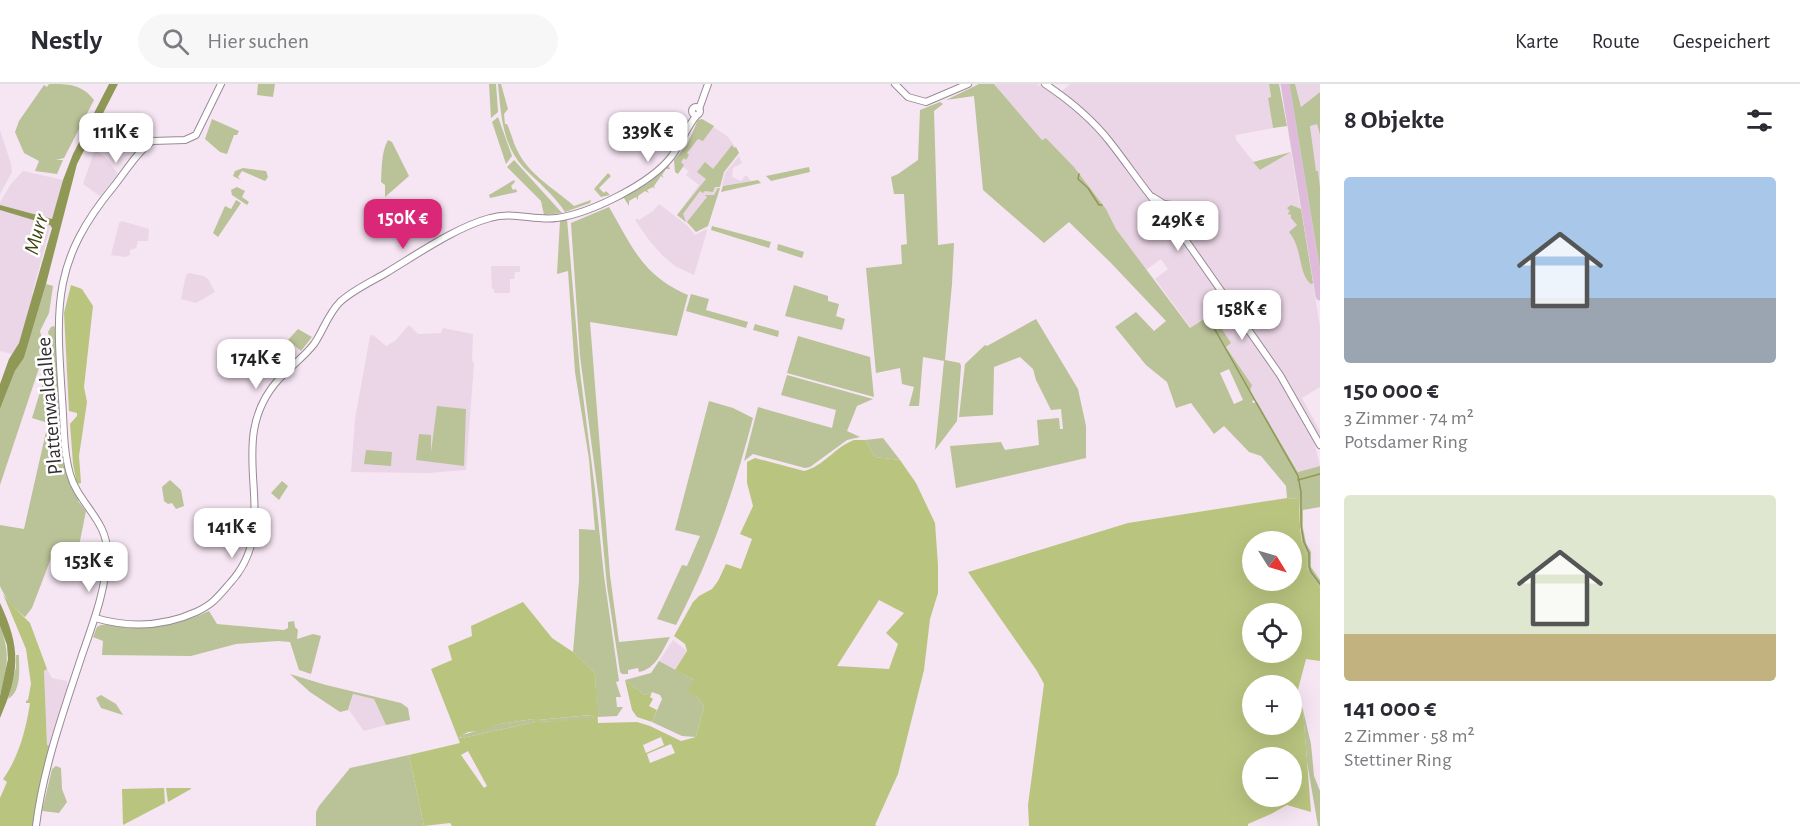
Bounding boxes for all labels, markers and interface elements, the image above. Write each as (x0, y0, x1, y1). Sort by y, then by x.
search box (138, 14, 558, 68)
icon: search (159, 25, 192, 58)
text: Nestly (30, 27, 102, 55)
text: Hier suchen (207, 30, 309, 52)
text: Karte (1515, 31, 1559, 52)
text: Route (1592, 31, 1640, 52)
text: Gespeichert (1673, 31, 1770, 52)
icon: filters (1743, 104, 1776, 137)
text: 8 Objekte (1344, 107, 1444, 133)
pin: 339K € (599, 112, 697, 163)
pin: 111K € (67, 113, 165, 164)
text: 339K € (623, 121, 673, 141)
text: 111K € (93, 122, 139, 142)
pin: 150K € (354, 199, 452, 250)
pin: 249K € (1129, 201, 1227, 252)
text: 150K € (378, 208, 428, 228)
text: 249K € (1151, 210, 1205, 230)
water label: Murr (20, 211, 52, 257)
icon: home (1506, 216, 1614, 324)
pin: 158K € (1193, 290, 1291, 341)
text: 158K € (1217, 299, 1267, 319)
street label: Plattenwaldallee (33, 336, 66, 476)
pin: 174K € (207, 339, 305, 390)
text: 174K € (231, 348, 281, 368)
text: 150 000 € (1344, 377, 1439, 403)
text: 3 Zimmer · 74 m² (1344, 408, 1474, 428)
text: Potsdamer Ring (1344, 432, 1468, 452)
pin: 141K € (183, 508, 281, 559)
text: 141K € (208, 517, 256, 537)
north arrow (1242, 531, 1302, 591)
map controls (1242, 531, 1302, 807)
icon: home (1506, 534, 1614, 642)
pin: 153K € (40, 542, 138, 593)
text: 153K € (65, 551, 113, 571)
button: locate (1242, 603, 1302, 663)
button: + (1242, 675, 1302, 735)
text: 141 000 € (1344, 695, 1436, 721)
text: 2 Zimmer · 58 m² (1344, 726, 1475, 746)
button: − (1242, 747, 1302, 807)
text: Stettiner Ring (1344, 750, 1452, 770)

